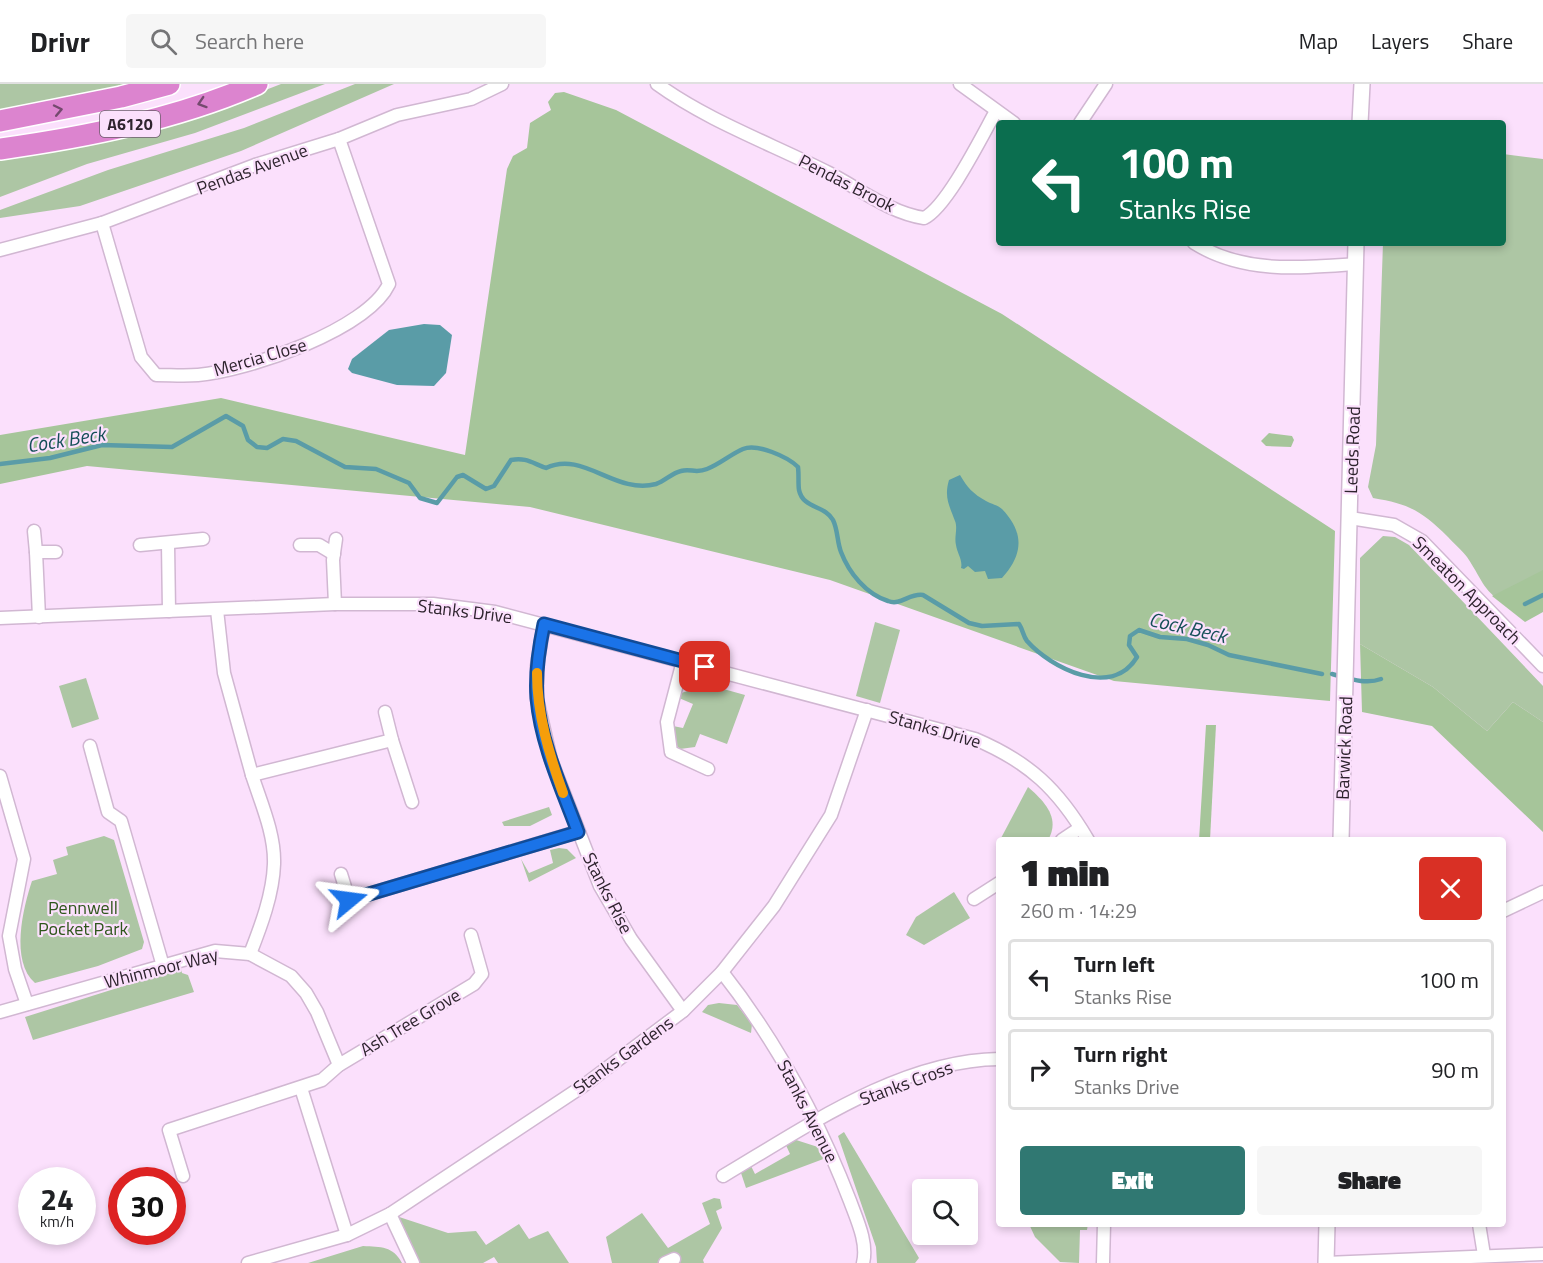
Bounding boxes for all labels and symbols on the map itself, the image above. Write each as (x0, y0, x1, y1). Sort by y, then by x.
one-way arrow (197, 96, 208, 108)
one-way arrow (52, 105, 62, 118)
road number: A6120 (100, 111, 160, 137)
street label: Pendas Avenue (193, 136, 311, 202)
street label: Pendas Brook (794, 147, 900, 219)
street label: Mercia Close (210, 331, 310, 383)
street label: Leeds Road (1337, 406, 1367, 494)
water label: Cock Beck (25, 417, 109, 460)
street label: Smeaton Approach (1406, 529, 1528, 651)
street label: Stanks Drive (416, 592, 514, 630)
water label: Cock Beck (1146, 603, 1232, 651)
pin (679, 641, 730, 692)
street label: Barwick Road (1329, 696, 1359, 800)
street label: Stanks Drive (886, 703, 984, 755)
street label: Stanks Rise (576, 848, 640, 938)
position arrow (317, 868, 381, 932)
park label: Pennwell Pocket Park (38, 894, 128, 942)
street label: Whinmoor Way (101, 941, 221, 995)
street label: Ash Tree Grove (355, 981, 465, 1063)
street label: Stanks Gardens (567, 1009, 679, 1101)
street label: Stanks Cross (856, 1054, 956, 1112)
street label: Stanks Avenue (771, 1055, 845, 1167)
speed limit sign: 30 (108, 1167, 186, 1245)

